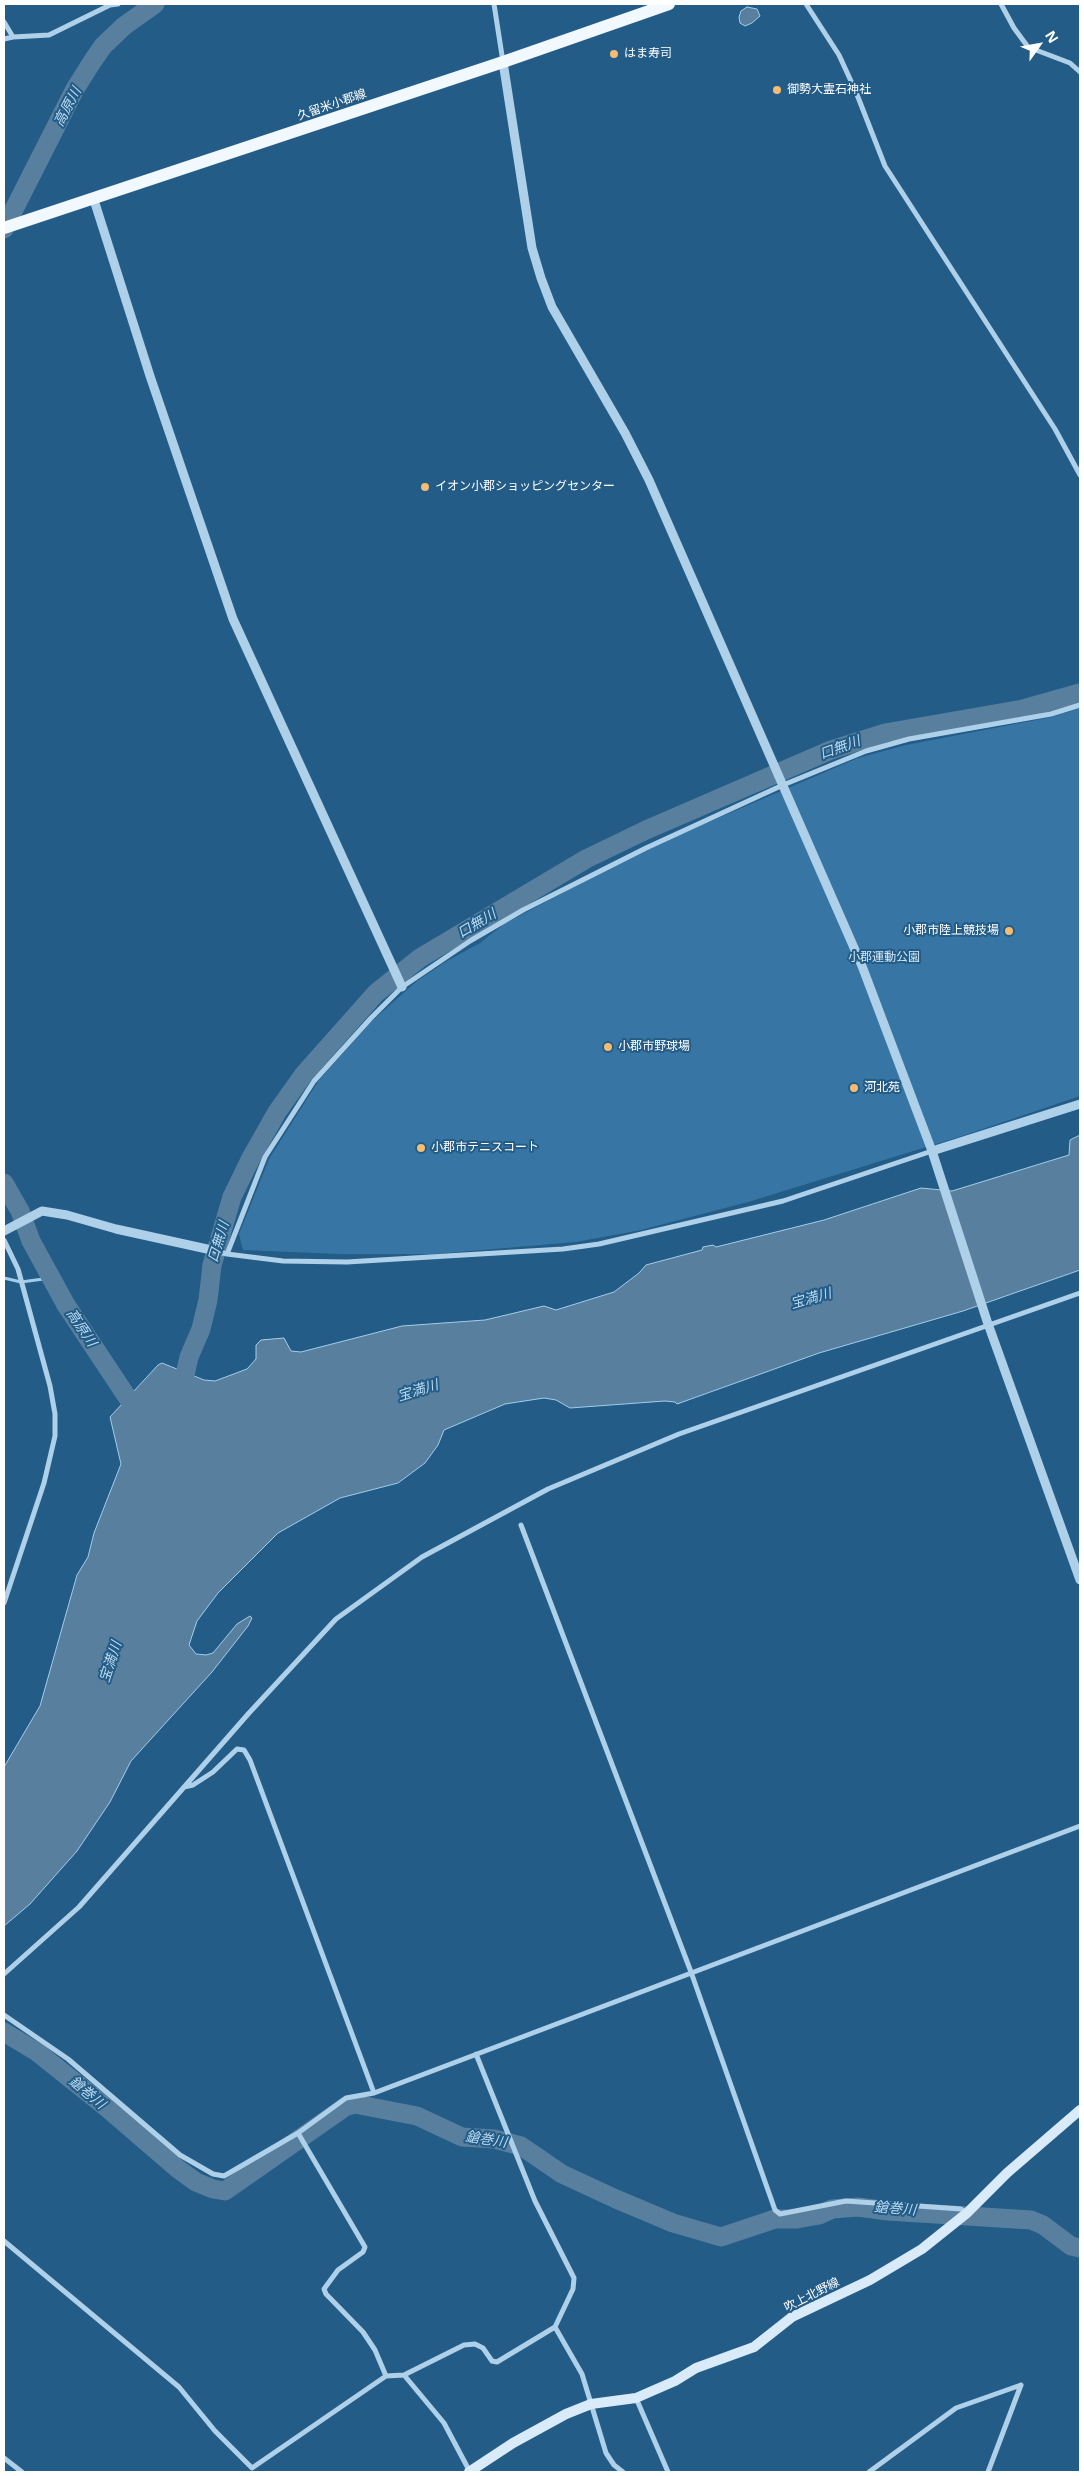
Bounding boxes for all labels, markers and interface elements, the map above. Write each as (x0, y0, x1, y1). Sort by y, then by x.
north arrow (1014, 20, 1064, 70)
text: N (1041, 27, 1063, 47)
place label: はま寿司 (624, 47, 672, 61)
marker: はま寿司 (608, 48, 620, 60)
place label: 御勢大霊石神社 (787, 83, 871, 97)
marker: 御勢大霊石神社 (771, 84, 783, 96)
water label: 高原川 (51, 85, 85, 129)
street label: 久留米小郡線 (296, 86, 368, 124)
place label: イオン小郡ショッピングセンター (435, 480, 615, 494)
marker: イオン小郡ショッピングセンター (419, 481, 431, 493)
water label: 口無川 (817, 733, 863, 763)
water label: 口無川 (455, 906, 499, 942)
place label: 小郡市陸上競技場 (903, 924, 999, 938)
marker: 小郡市陸上競技場 (1003, 925, 1015, 937)
park label: 小郡運動公園 (848, 951, 920, 965)
place label: 小郡市野球場 (618, 1040, 690, 1054)
marker: 小郡市野球場 (602, 1041, 614, 1053)
place label: 河北苑 (864, 1081, 900, 1095)
marker: 河北苑 (848, 1082, 860, 1094)
place label: 小郡市テニスコート (431, 1141, 539, 1155)
marker: 小郡市テニスコート (415, 1142, 427, 1154)
water label: 口無川 (205, 1219, 233, 1265)
water label: 宝満川 (788, 1285, 834, 1313)
water label: 高原川 (62, 1306, 100, 1350)
water label: 宝満川 (395, 1377, 441, 1405)
water label: 宝満川 (97, 1639, 125, 1685)
water label: 鎗巻川 (66, 2073, 108, 2113)
water label: 鎗巻川 (464, 2128, 508, 2152)
water label: 鎗巻川 (873, 2199, 917, 2219)
street label: 吹上北野線 (782, 2275, 842, 2315)

